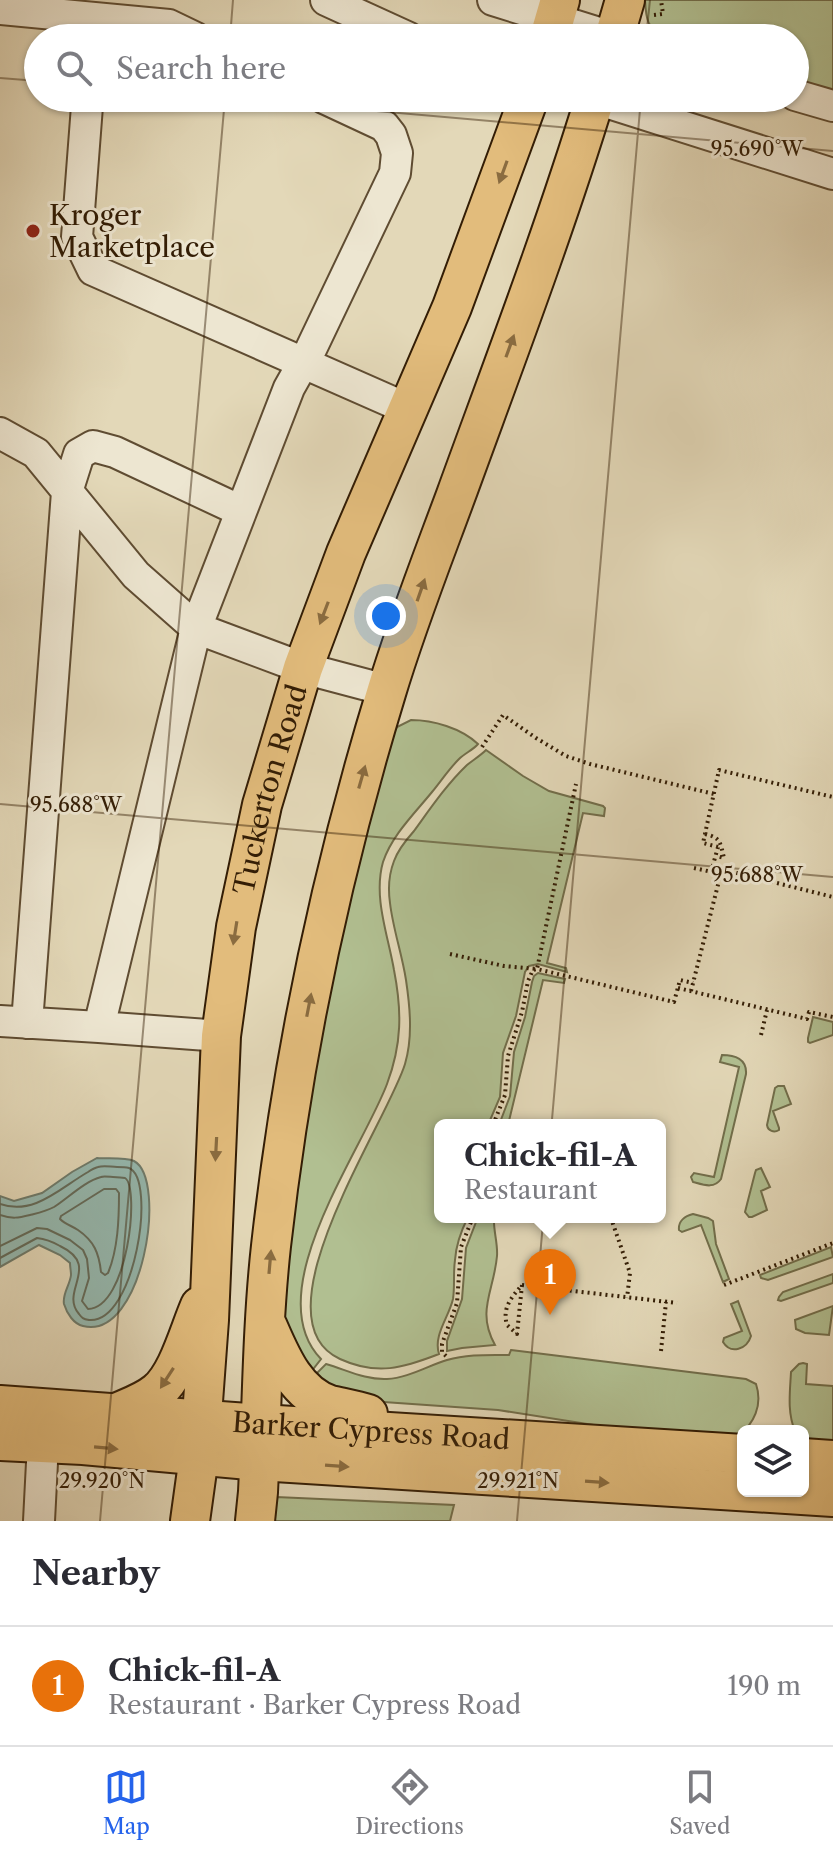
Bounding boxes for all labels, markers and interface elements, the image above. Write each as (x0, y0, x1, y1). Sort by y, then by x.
search box (24, 24, 809, 112)
icon: search (52, 46, 96, 90)
text: Search here (116, 50, 286, 87)
text: 95.690°W (711, 137, 804, 161)
one-way arrow (496, 160, 509, 184)
place label: Kroger Marketplace (49, 198, 215, 264)
marker: Kroger Marketplace (24, 222, 42, 240)
one-way arrow (504, 334, 517, 358)
one-way arrow (415, 578, 428, 602)
your location (366, 596, 406, 636)
one-way arrow (317, 601, 330, 625)
street label: Tuckerton Road (226, 680, 314, 897)
one-way arrow (356, 765, 369, 789)
text: 95.688°W (30, 793, 123, 817)
text: 95.688°W (711, 863, 804, 887)
one-way arrow (228, 921, 241, 946)
one-way arrow (303, 992, 315, 1017)
popup (434, 1119, 666, 1223)
one-way arrow (209, 1137, 222, 1162)
text: Chick-fil-A (464, 1137, 636, 1174)
text: Restaurant (464, 1174, 597, 1206)
one-way arrow (264, 1249, 277, 1274)
pin: 1 (524, 1249, 576, 1315)
one-way arrow (160, 1367, 175, 1389)
street label: Barker Cypress Road (231, 1405, 511, 1456)
map controls (737, 1425, 809, 1497)
button: layers (737, 1425, 809, 1497)
one-way arrow (94, 1441, 119, 1454)
one-way arrow (325, 1460, 350, 1473)
text: 29.920°N (59, 1469, 145, 1493)
text: 29.921°N (477, 1469, 559, 1493)
one-way arrow (585, 1476, 610, 1489)
text: Nearby (32, 1552, 160, 1594)
text: Chick-fil-A (108, 1652, 280, 1689)
text: 1 (52, 1670, 64, 1702)
text: 190 m (727, 1670, 801, 1702)
text: Restaurant · Barker Cypress Road (108, 1689, 521, 1721)
tab: Map (103, 1765, 150, 1840)
tab: Directions (355, 1765, 464, 1840)
tab: Saved (669, 1765, 730, 1840)

